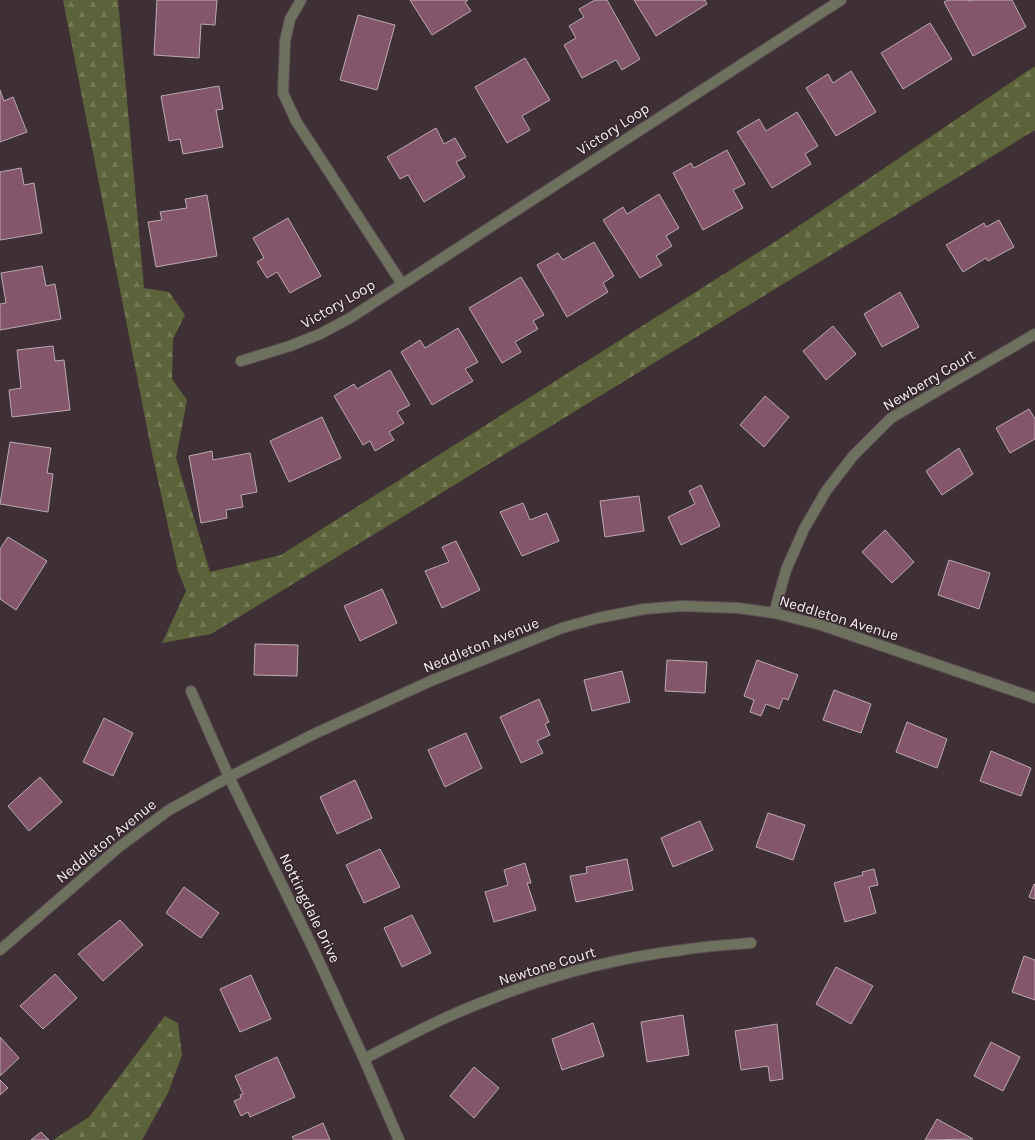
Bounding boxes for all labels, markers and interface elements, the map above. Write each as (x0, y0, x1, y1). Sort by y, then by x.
street label: Victory Loop (573, 99, 653, 159)
street label: Victory Loop (298, 276, 378, 332)
street label: Newberry Court (880, 345, 979, 415)
street label: Neddleton Avenue (777, 591, 901, 645)
street label: Neddleton Avenue (420, 614, 542, 676)
street label: Neddleton Avenue (52, 795, 160, 887)
street label: Nottingdale Drive (276, 850, 344, 966)
street label: Newtone Court (496, 943, 598, 989)

